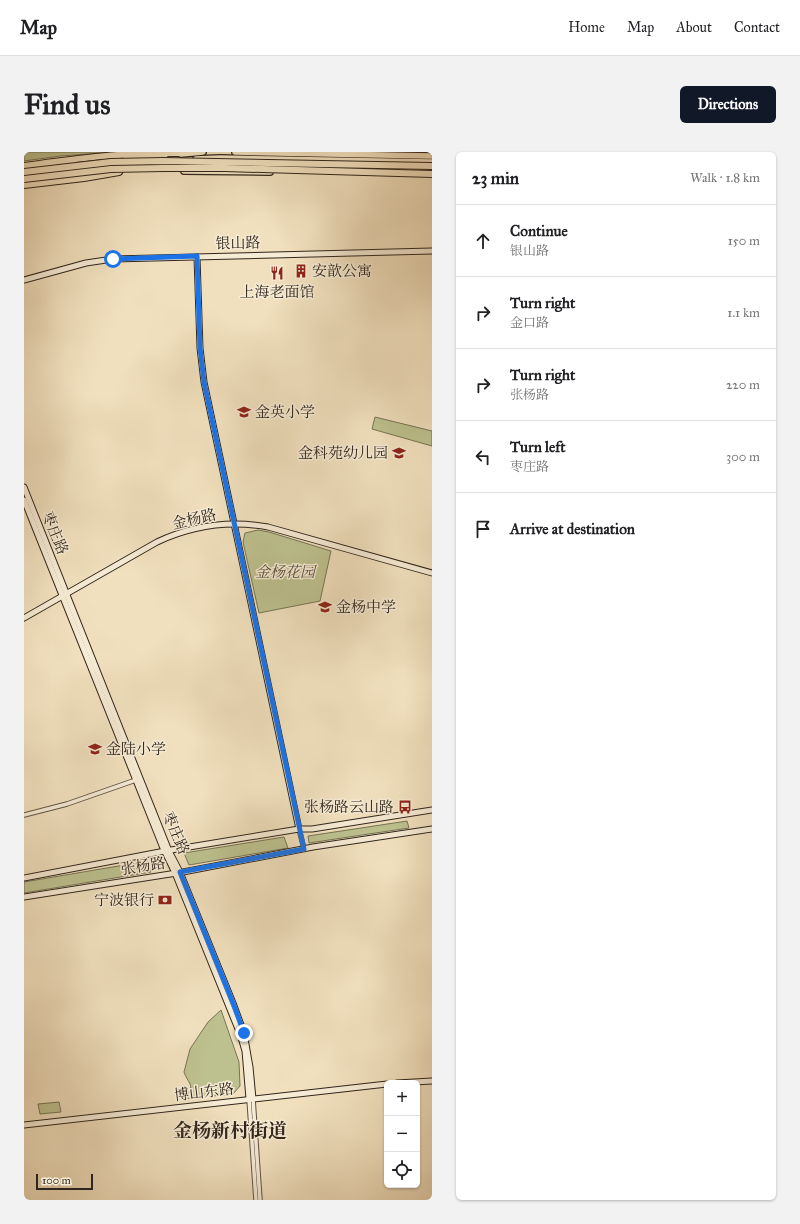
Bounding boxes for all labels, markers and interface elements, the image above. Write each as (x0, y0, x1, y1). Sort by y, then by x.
text: Map (20, 16, 57, 39)
text: Home (568, 19, 605, 36)
text: Map (627, 19, 654, 36)
text: About (676, 19, 712, 36)
text: Contact (734, 19, 780, 36)
button: Directions (680, 86, 776, 123)
text: Find us (24, 87, 110, 122)
text: 23 min (472, 168, 519, 189)
text: Walk · 1.8 km (690, 170, 760, 186)
text: Continue (510, 222, 568, 240)
icon: ahead (472, 230, 494, 252)
text: 150 m (728, 233, 760, 249)
street label: 银山路 (215, 234, 261, 252)
text: 银山路 (510, 243, 549, 259)
route start (104, 250, 122, 268)
place label: 安歆公寓 (312, 262, 372, 280)
building icon: 安歆公寓 (293, 263, 309, 279)
restaurant icon: 上海老面馆 (269, 265, 285, 281)
place label: 上海老面馆 (239, 283, 315, 301)
text: Turn right (510, 294, 575, 312)
icon: right (472, 302, 494, 324)
text: 1.1 km (727, 305, 760, 321)
text: 金口路 (510, 315, 549, 331)
text: Turn right (510, 366, 575, 384)
icon: right (472, 374, 494, 396)
text: 220 m (726, 377, 760, 393)
text: 张杨路 (510, 387, 549, 403)
place label: 金英小学 (255, 403, 315, 421)
school or university icon: 金英小学 (236, 404, 252, 420)
text: Turn left (510, 438, 566, 456)
place label: 金科苑幼儿园 (298, 444, 388, 462)
school or university icon: 金科苑幼儿园 (391, 445, 407, 461)
icon: left (472, 446, 494, 468)
text: 300 m (726, 449, 760, 465)
text: 枣庄路 (510, 459, 549, 475)
street label: 金杨路 (170, 505, 218, 533)
street label: 枣庄路 (38, 509, 72, 557)
icon: arrive (472, 518, 494, 540)
text: Arrive at destination (510, 520, 635, 538)
park label: 金杨花园 (255, 563, 317, 581)
place label: 金杨中学 (336, 598, 396, 616)
school or university icon: 金杨中学 (317, 599, 333, 615)
place label: 金陆小学 (106, 740, 166, 758)
school or university icon: 金陆小学 (87, 741, 103, 757)
place label: 张杨路云山路 (304, 798, 394, 816)
bus stop icon: 张杨路云山路 (397, 799, 413, 815)
street label: 枣庄路 (159, 809, 193, 857)
street label: 张杨路 (119, 854, 167, 878)
place label: 宁波银行 (94, 891, 154, 909)
bank icon: 宁波银行 (157, 892, 173, 908)
route end (235, 1024, 253, 1042)
street label: 博山东路 (173, 1079, 235, 1105)
map controls (384, 1080, 420, 1188)
button: + (384, 1080, 420, 1116)
button: − (384, 1116, 420, 1152)
district label: 金杨新村街道 (173, 1119, 287, 1142)
button: locate (384, 1152, 420, 1188)
scale bar (36, 1172, 93, 1191)
text: 100 m (42, 1174, 71, 1187)

